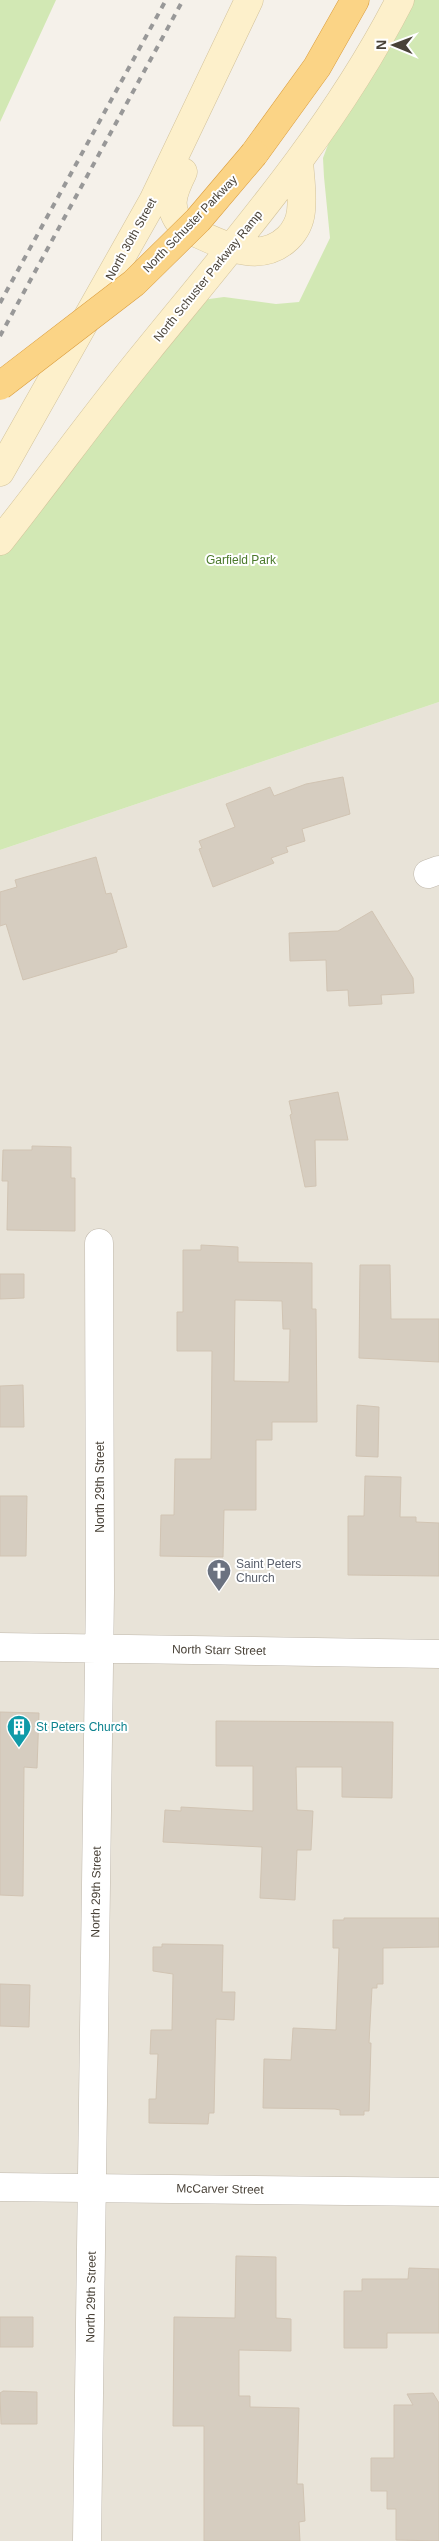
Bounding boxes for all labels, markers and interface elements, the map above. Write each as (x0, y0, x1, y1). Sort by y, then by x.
north arrow (369, 20, 419, 70)
text: N (373, 40, 389, 50)
street label: North Schuster Parkway (140, 173, 240, 275)
street label: North 30th Street (103, 195, 160, 282)
street label: North Schuster Parkway Ramp (151, 207, 265, 344)
park label: Garfield Park (206, 553, 277, 567)
street label: North 29th Street (93, 1441, 107, 1533)
place label: Saint Peters Church (236, 1557, 301, 1585)
church icon: Saint Peters Church (206, 1558, 232, 1592)
street label: North Starr Street (172, 1642, 267, 1658)
building icon: St Peters Church (6, 1714, 32, 1748)
place label: St Peters Church (36, 1720, 127, 1734)
street label: North 29th Street (88, 1846, 104, 1938)
street label: McCarver Street (176, 2181, 264, 2197)
street label: North 29th Street (83, 2251, 99, 2343)

